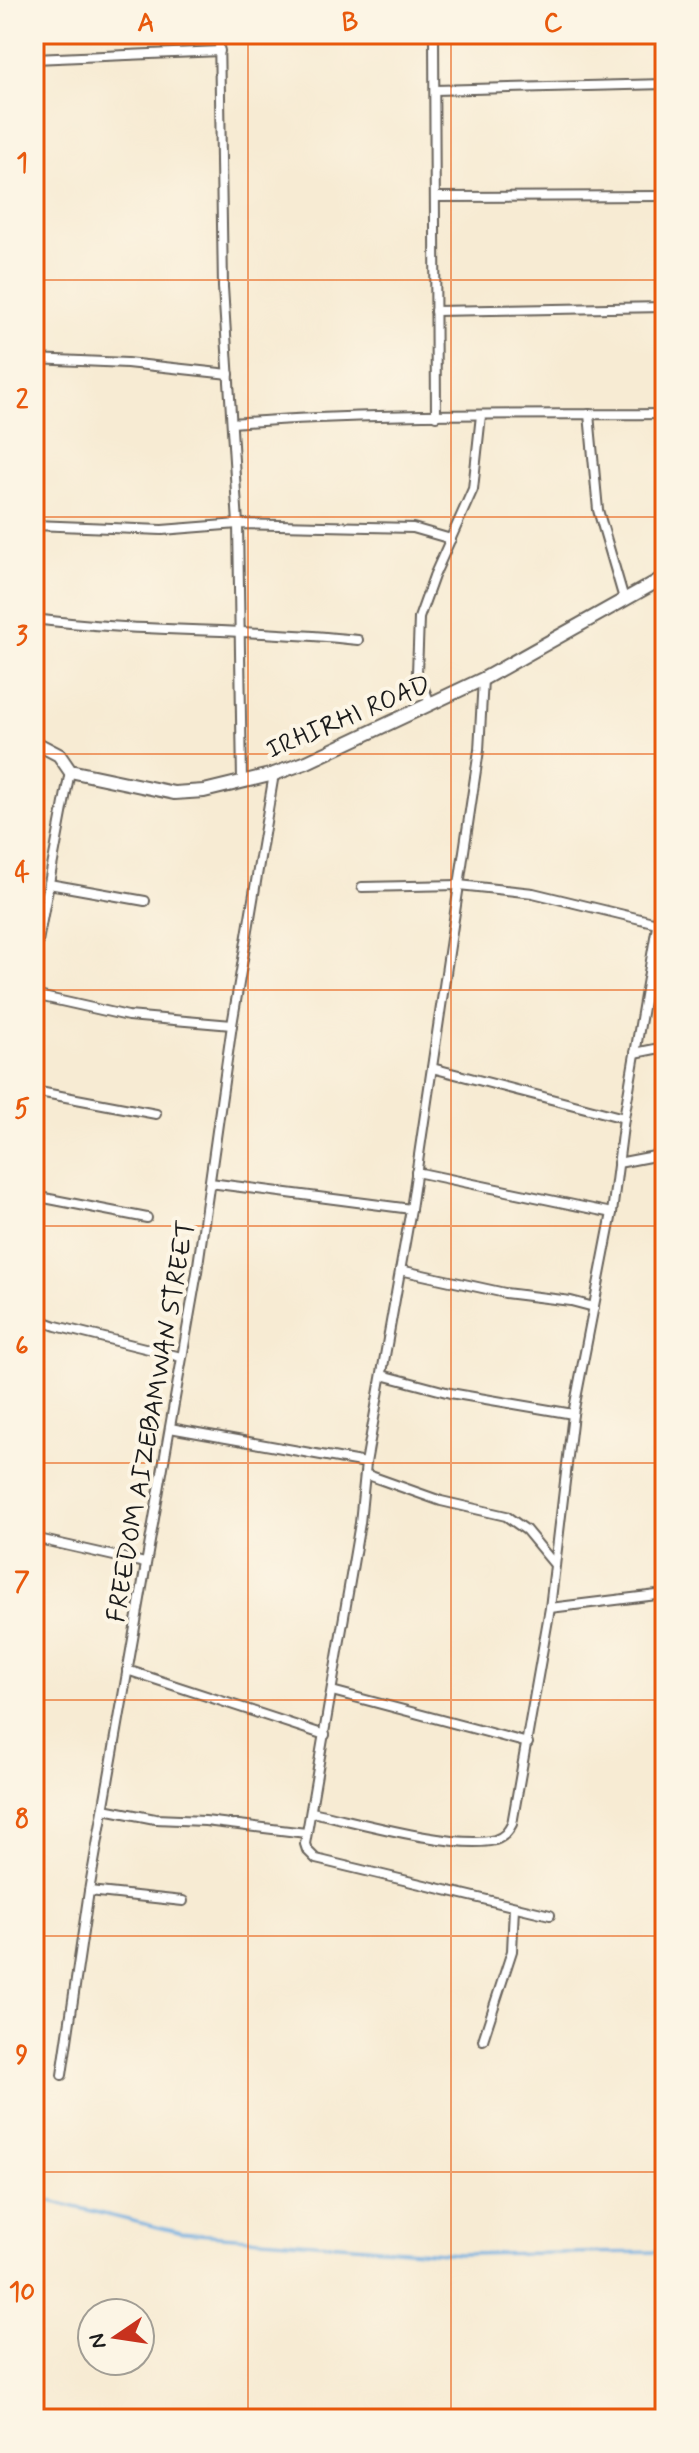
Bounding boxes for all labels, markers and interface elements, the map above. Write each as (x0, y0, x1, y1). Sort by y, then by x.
text: A (137, 7, 155, 41)
text: B (342, 7, 358, 41)
text: C (544, 7, 563, 41)
text: 1 (16, 147, 28, 181)
text: 2 (16, 384, 29, 418)
text: 3 (16, 620, 28, 654)
street label: IRHIRHI ROAD (261, 668, 436, 768)
text: 4 (14, 857, 30, 891)
text: 5 (14, 1093, 30, 1127)
street label: FREEDOM AIZEBAMWAN STREET (100, 1218, 204, 1625)
text: 6 (15, 1330, 29, 1364)
text: 7 (14, 1566, 30, 1600)
text: 8 (15, 1803, 29, 1837)
text: 9 (16, 2039, 29, 2073)
text: 10 (9, 2276, 35, 2310)
north arrow (76, 2297, 156, 2377)
text: N (83, 2331, 114, 2351)

